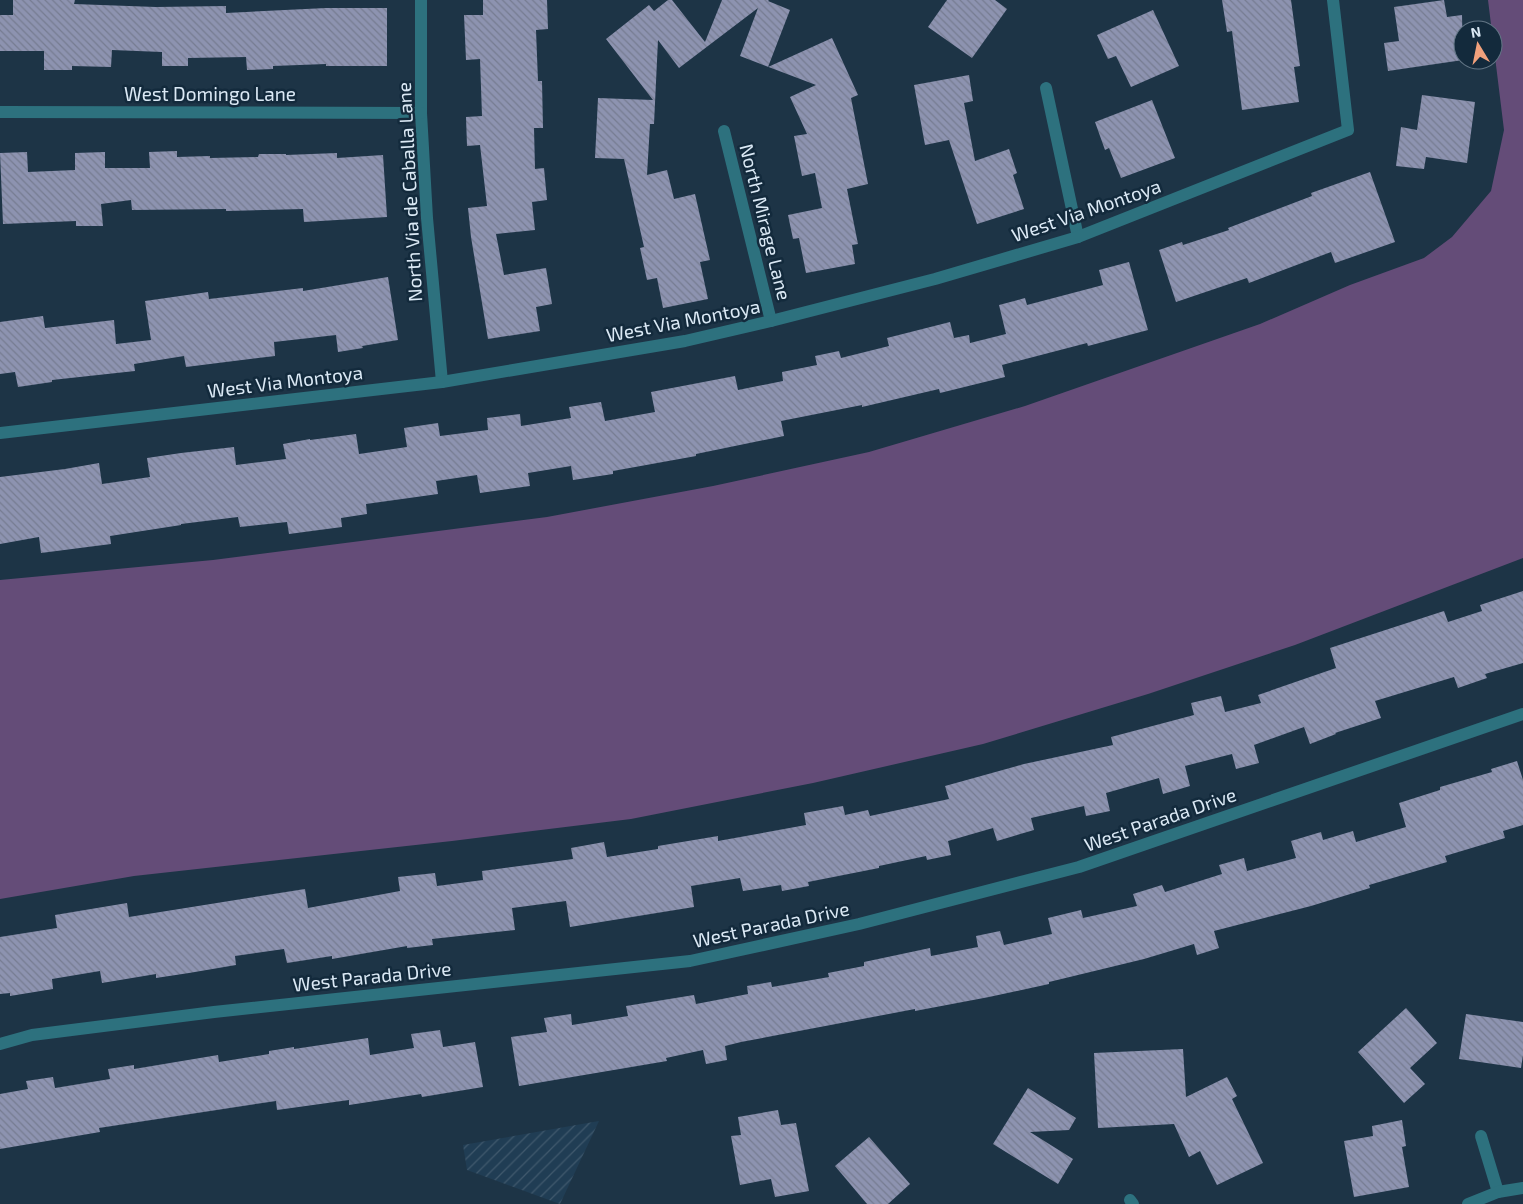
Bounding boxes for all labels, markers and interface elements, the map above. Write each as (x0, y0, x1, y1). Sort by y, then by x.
north arrow (1453, 20, 1503, 70)
text: N (1469, 22, 1482, 41)
street label: West Domingo Lane (124, 82, 296, 105)
street label: North Via de Caballa Lane (392, 82, 426, 302)
street label: North Mirage Lane (735, 142, 797, 302)
street label: West Via Montoya (1008, 174, 1164, 246)
street label: West Via Montoya (604, 294, 762, 346)
street label: West Via Montoya (206, 360, 364, 402)
street label: West Parada Drive (1081, 782, 1239, 856)
street label: West Parada Drive (691, 896, 851, 952)
street label: West Parada Drive (292, 956, 452, 996)

